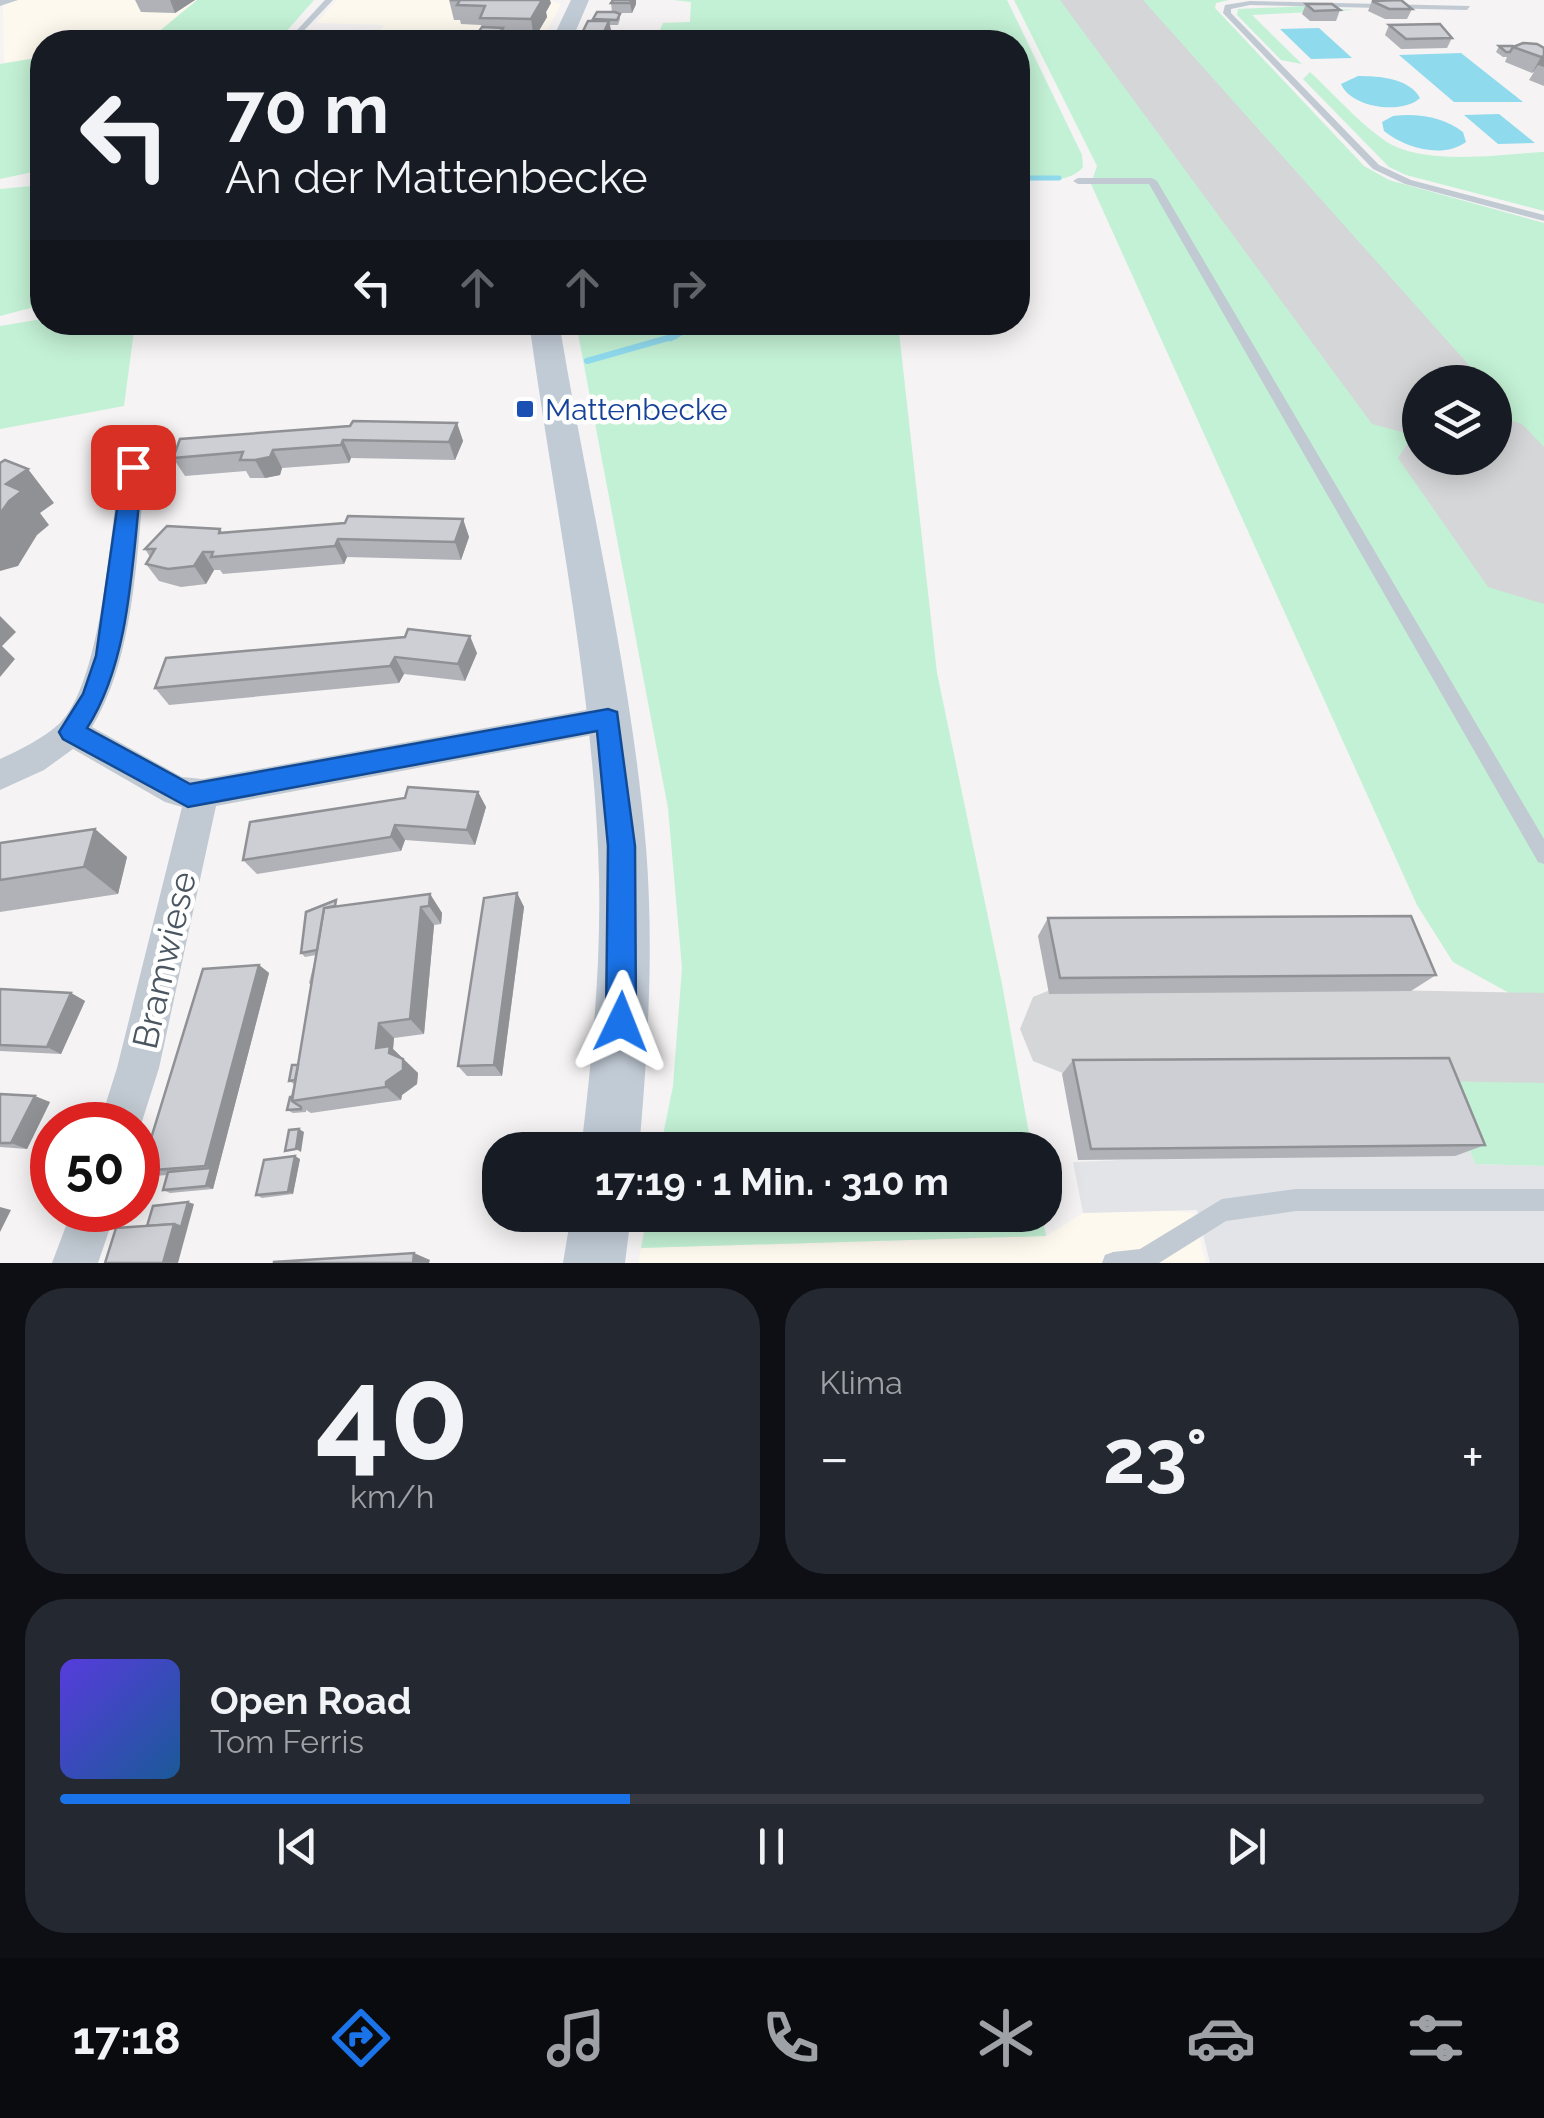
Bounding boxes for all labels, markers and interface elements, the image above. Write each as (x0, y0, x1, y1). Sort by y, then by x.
text: 70 m (225, 67, 389, 149)
icon: left (60, 70, 190, 200)
text: An der Mattenbecke (225, 151, 648, 204)
icon: left (345, 260, 400, 315)
icon: ahead (450, 260, 505, 315)
icon: ahead (555, 260, 610, 315)
icon: right (660, 260, 715, 315)
map controls (1402, 365, 1512, 475)
button: layers (1402, 365, 1512, 475)
place label: Mattenbecke (545, 392, 728, 427)
marker: Mattenbecke (514, 398, 536, 420)
pin (91, 425, 176, 510)
icon: arrive (106, 440, 161, 495)
street label: Bramwiese (124, 867, 204, 1053)
position arrow (569, 970, 673, 1074)
speed limit sign: 50 (30, 1102, 160, 1232)
text: 17:19 · 1 Min. · 310 m (595, 1159, 949, 1204)
text: 40 (315, 1337, 469, 1489)
text: Klima (820, 1364, 903, 1401)
text: 23° (1103, 1412, 1207, 1501)
text: − (820, 1425, 849, 1490)
text: + (1461, 1425, 1484, 1490)
text: km/h (350, 1478, 434, 1515)
text: Open Road (210, 1678, 411, 1723)
text: Tom Ferris (210, 1723, 364, 1760)
icon: previous (270, 1819, 325, 1874)
icon: pause (744, 1819, 799, 1874)
icon: next (1219, 1819, 1274, 1874)
icon: directions (326, 2003, 396, 2073)
icon: music (541, 2003, 611, 2073)
icon: phone (756, 2003, 826, 2073)
icon: climate (971, 2003, 1041, 2073)
icon: car (1186, 2003, 1256, 2073)
icon: filters (1401, 2003, 1471, 2073)
text: 17:18 (73, 2012, 181, 2065)

